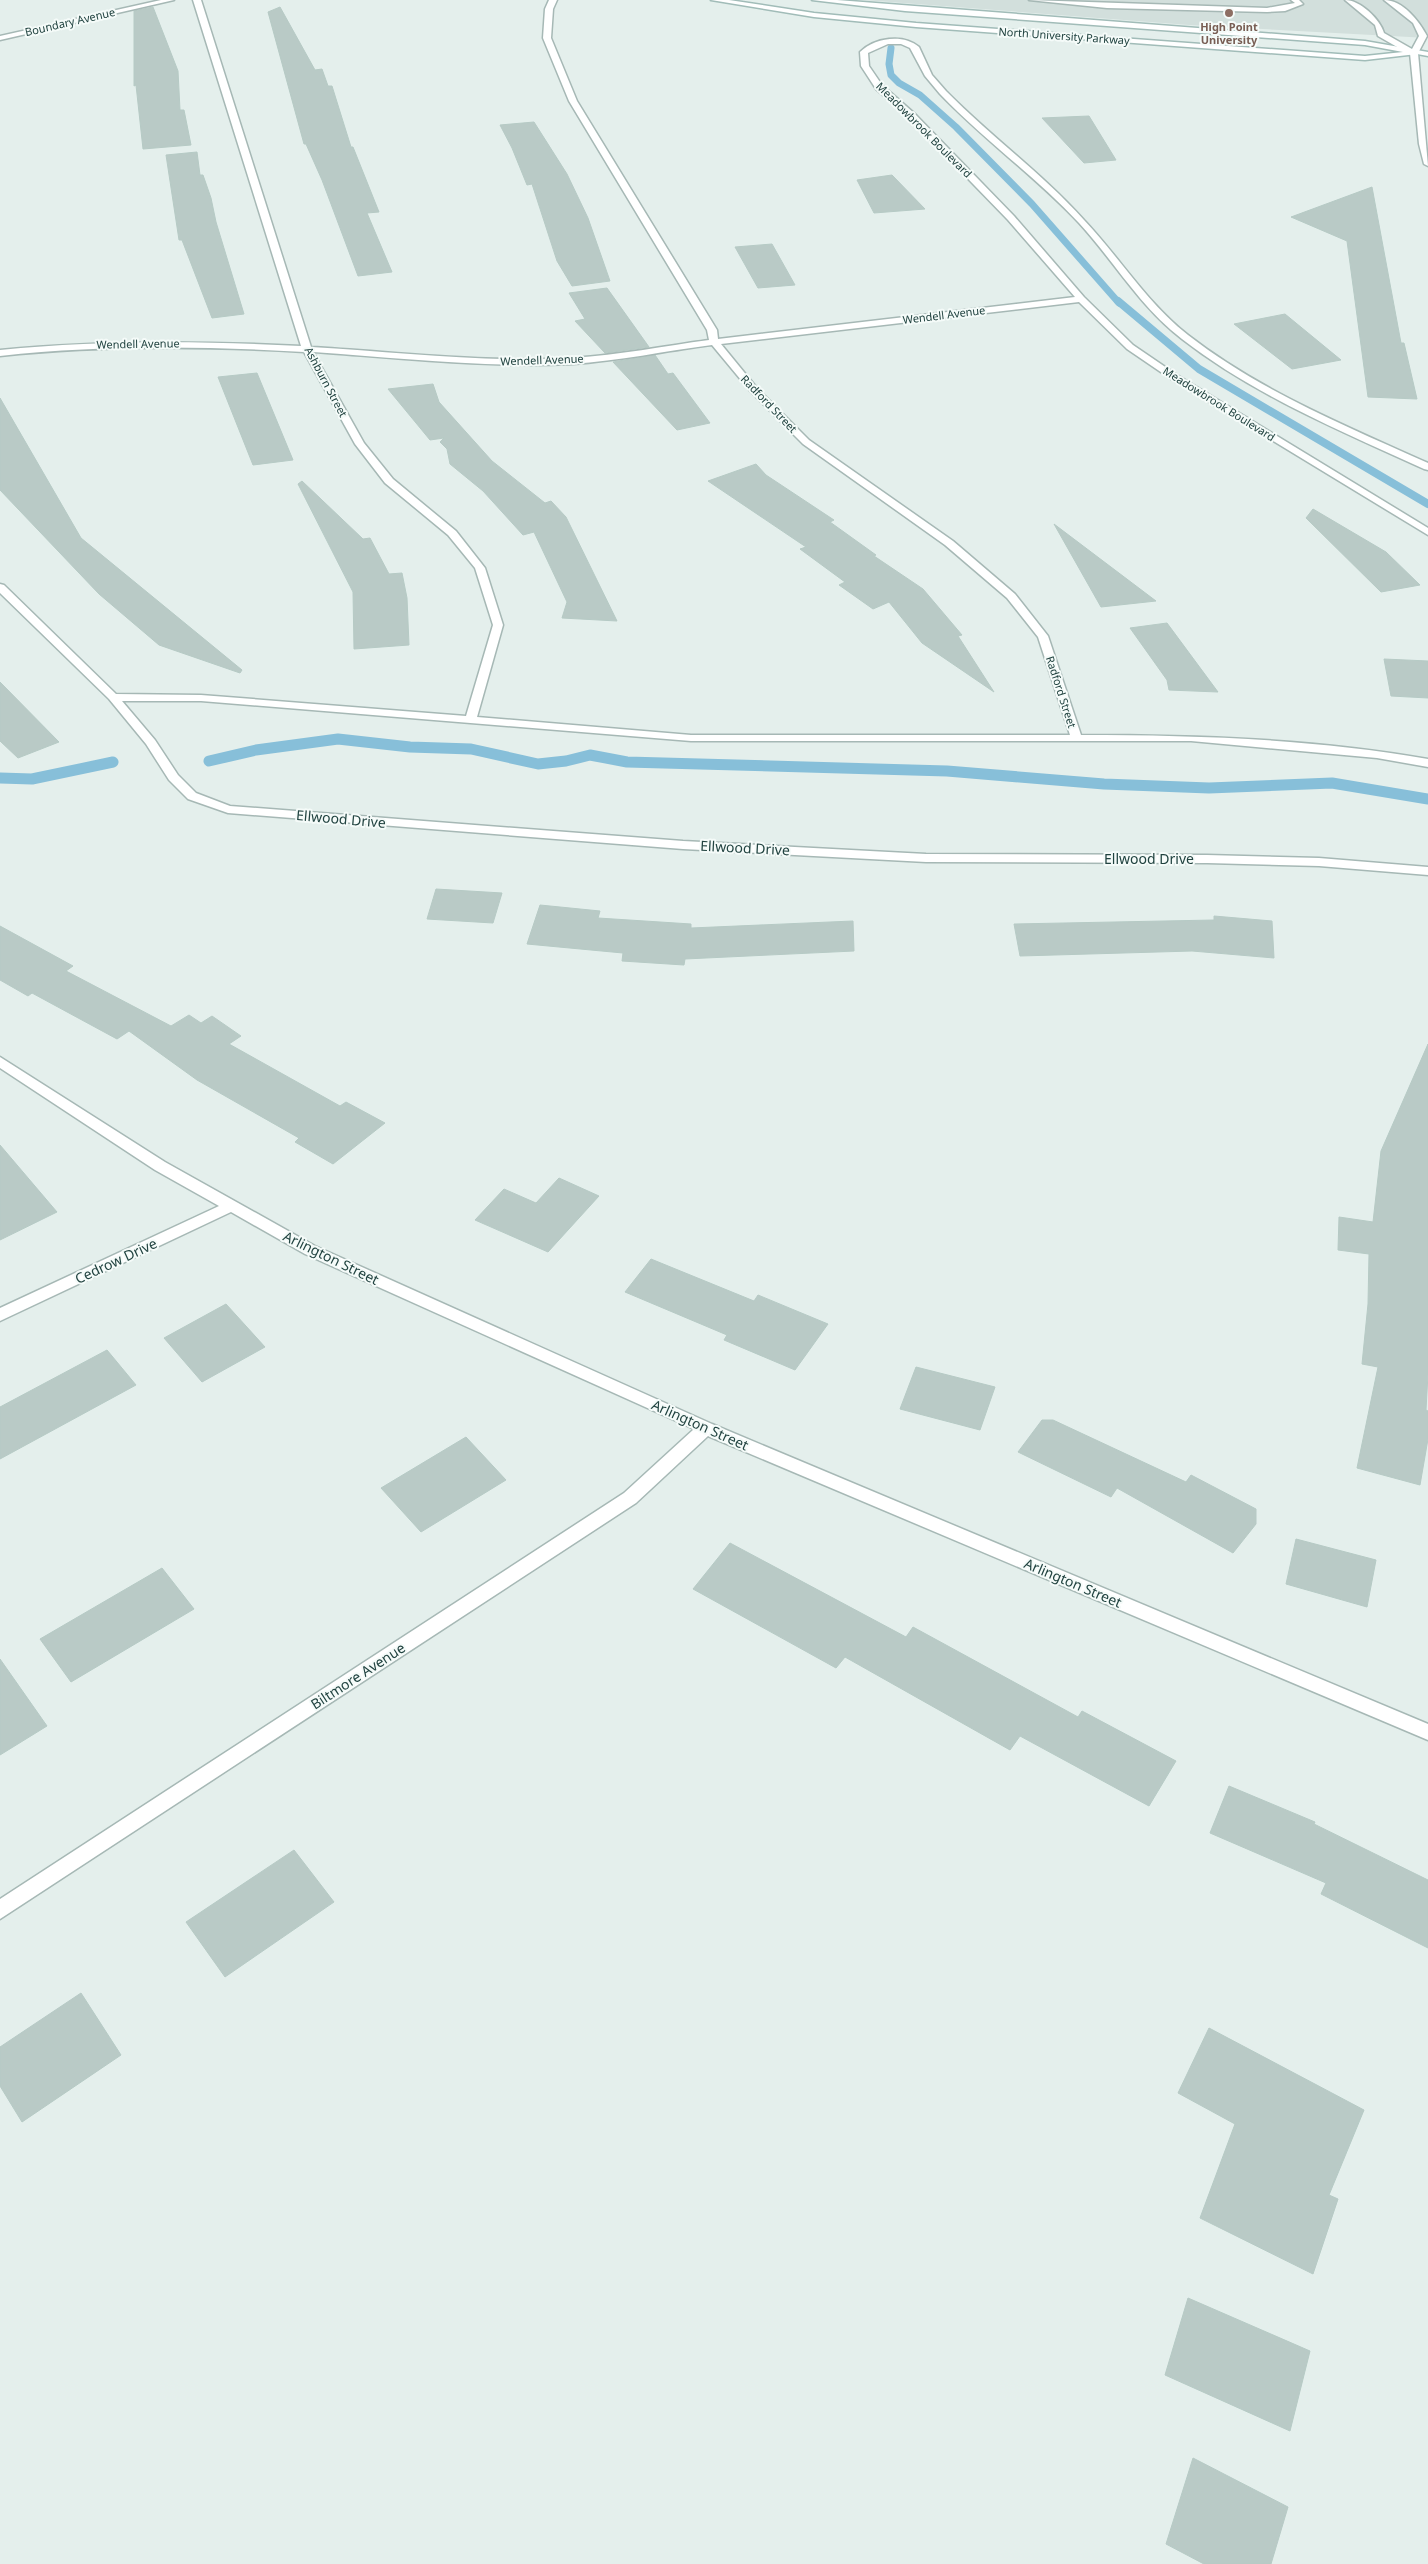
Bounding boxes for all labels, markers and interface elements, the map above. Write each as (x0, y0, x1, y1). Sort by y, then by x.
street label: Boundary Avenue (23, 4, 116, 39)
marker: High Point University (1223, 7, 1235, 19)
place label: High Point University (1200, 19, 1258, 47)
street label: North University Parkway (998, 23, 1130, 48)
street label: Meadowbrook Boulevard (873, 79, 975, 181)
street label: Wendell Avenue (902, 302, 986, 327)
street label: Wendell Avenue (96, 335, 180, 352)
street label: Ashburn Street (302, 344, 351, 420)
street label: Wendell Avenue (500, 351, 584, 368)
street label: Meadowbrook Boulevard (1160, 363, 1278, 444)
street label: Radford Street (738, 372, 801, 436)
street label: Radford Street (1043, 654, 1080, 730)
street label: Ellwood Drive (295, 805, 387, 832)
street label: Ellwood Drive (700, 836, 790, 859)
street label: Ellwood Drive (1104, 849, 1194, 868)
street label: Arlington Street (280, 1226, 382, 1289)
street label: Cedrow Drive (72, 1233, 160, 1288)
street label: Arlington Street (649, 1395, 752, 1454)
street label: Arlington Street (1022, 1553, 1125, 1612)
street label: Biltmore Avenue (307, 1638, 409, 1713)

